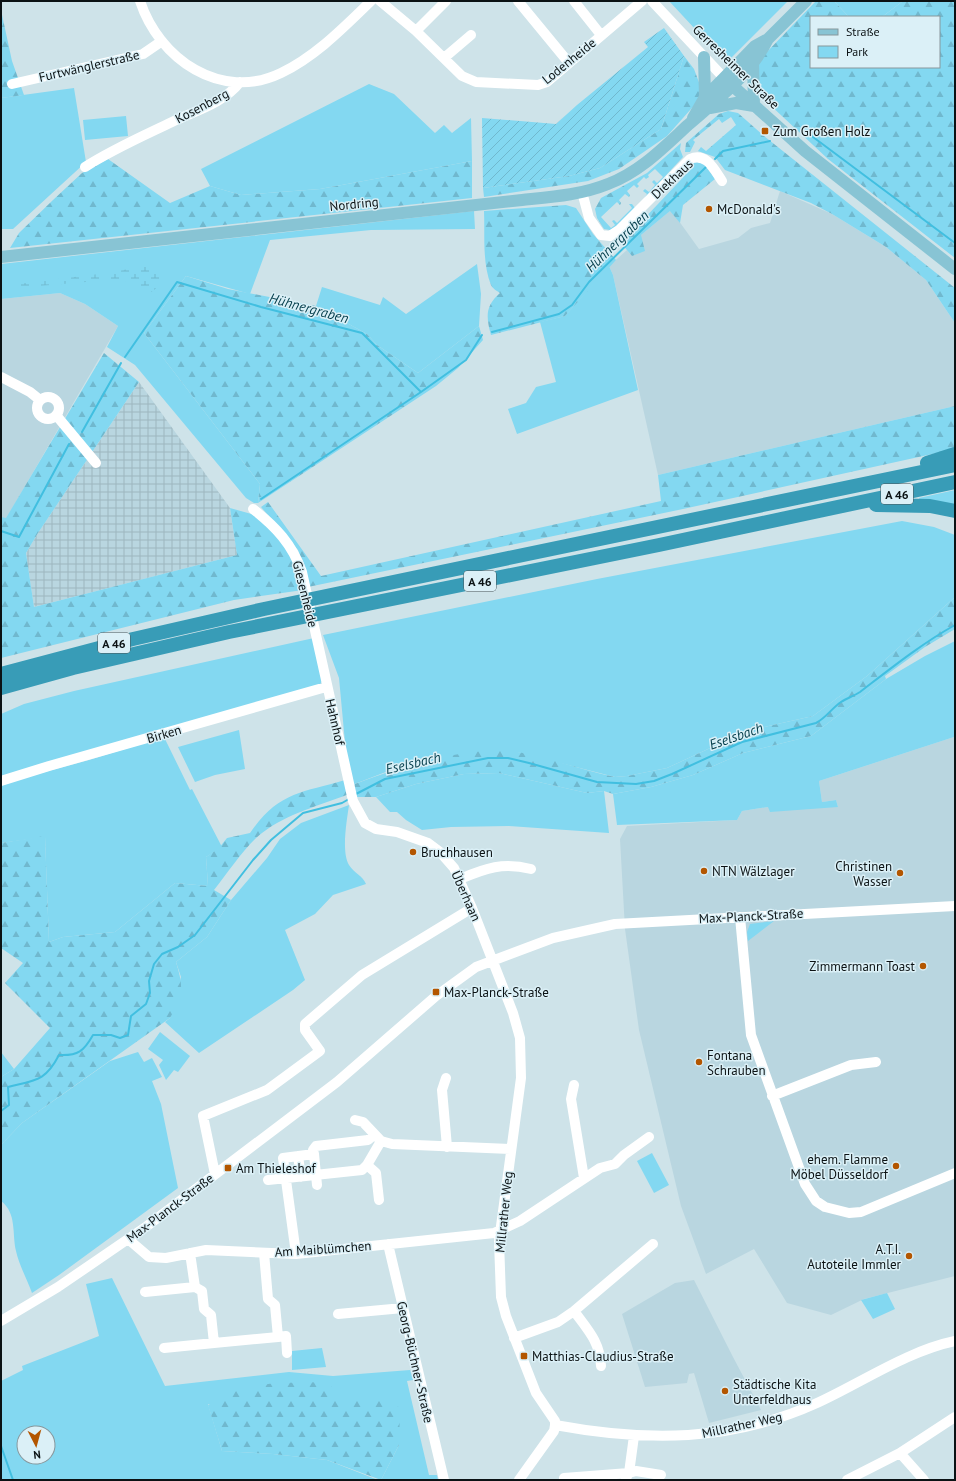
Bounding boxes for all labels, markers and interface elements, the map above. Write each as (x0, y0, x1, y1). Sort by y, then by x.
legend (810, 16, 940, 68)
street label: Gerresheimer Straße (689, 21, 783, 113)
text: Straße (846, 24, 880, 39)
street label: Lodenheide (539, 34, 599, 88)
text: Park (846, 44, 868, 59)
street label: Furtwänglerstraße (37, 46, 141, 86)
street label: Kosenberg (172, 85, 232, 127)
place label: Zum Großen Holz (773, 123, 871, 140)
marker: Zum Großen Holz (760, 126, 770, 136)
street label: Diekhaus (648, 155, 696, 203)
street label: Nordring (329, 193, 379, 215)
place label: McDonald's (717, 201, 780, 218)
marker: McDonald's (704, 204, 714, 214)
water label: Hühnergraben (581, 206, 653, 276)
water label: Hühnergraben (267, 289, 351, 327)
road number: A 46 (881, 484, 913, 504)
street label: Giesenheide (289, 559, 321, 629)
road number: A 46 (464, 571, 496, 591)
road number: A 46 (98, 633, 130, 653)
street label: Hahnhof (321, 697, 349, 748)
water label: Eselsbach (707, 718, 765, 754)
street label: Birken (145, 721, 183, 747)
water label: Eselsbach (384, 748, 442, 778)
place label: Bruchhausen (421, 844, 493, 861)
marker: Bruchhausen (408, 847, 418, 857)
place label: Christinen Wasser (835, 858, 893, 890)
place label: NTN Wälzlager (712, 863, 795, 880)
marker: NTN Wälzlager (699, 866, 709, 876)
street label: Überhaan (447, 868, 485, 924)
marker: Christinen Wasser (895, 868, 905, 878)
street label: Max-Planck-Straße (698, 905, 804, 927)
place label: Zimmermann Toast (809, 958, 916, 975)
marker: Zimmermann Toast (918, 961, 928, 971)
place label: Max-Planck-Straße (444, 984, 549, 1001)
marker: Max-Planck-Straße (431, 987, 441, 997)
place label: Fontana Schrauben (707, 1047, 766, 1079)
marker: Fontana Schrauben (694, 1057, 704, 1067)
place label: ehem. Flamme Möbel Düsseldorf (790, 1151, 889, 1183)
place label: Am Thieleshof (236, 1160, 316, 1177)
marker: ehem. Flamme Möbel Düsseldorf (891, 1161, 901, 1171)
marker: Am Thieleshof (223, 1163, 233, 1173)
street label: Max-Planck-Straße (123, 1170, 217, 1246)
street label: Millrather Weg (491, 1171, 517, 1253)
street label: Am Maiblümchen (274, 1237, 372, 1261)
place label: A.T.I. Autoteile Immler (807, 1241, 902, 1273)
marker: A.T.I. Autoteile Immler (904, 1251, 914, 1261)
street label: Georg-Büchner-Straße (393, 1300, 437, 1424)
place label: Matthias-Claudius-Straße (532, 1348, 674, 1365)
marker: Matthias-Claudius-Straße (519, 1351, 529, 1361)
place label: Städtische Kita Unterfeldhaus (733, 1376, 816, 1408)
marker: Städtische Kita Unterfeldhaus (720, 1386, 730, 1396)
street label: Millrather Weg (700, 1408, 784, 1442)
north arrow (16, 1425, 56, 1465)
text: N (33, 1448, 41, 1462)

